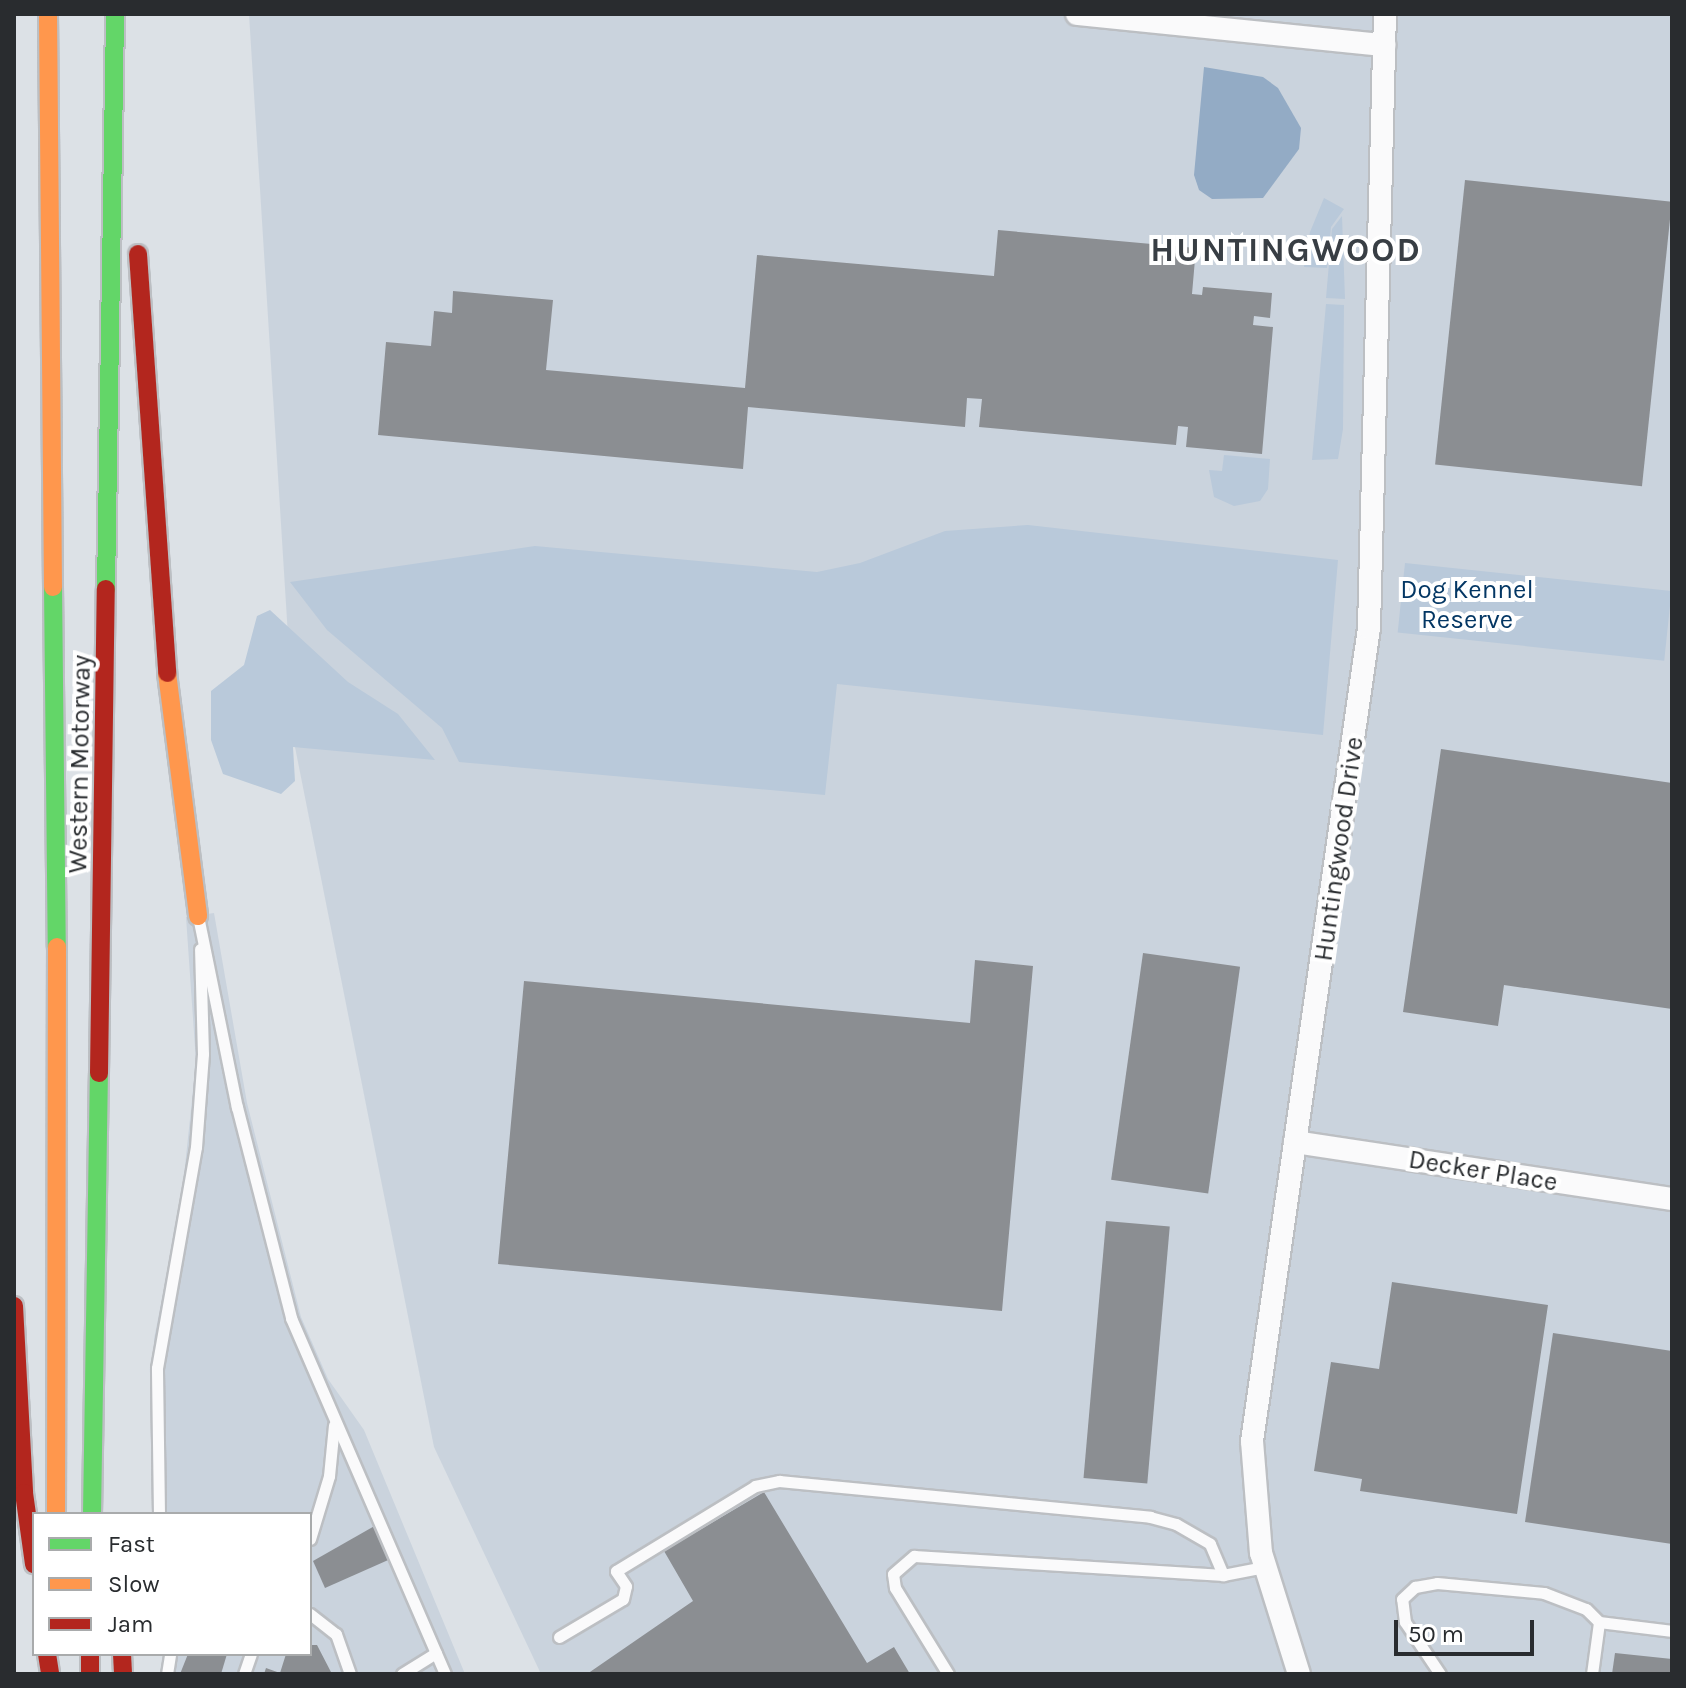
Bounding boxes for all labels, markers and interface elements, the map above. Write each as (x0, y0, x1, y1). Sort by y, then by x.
district label: HUNTINGWOOD (1150, 231, 1422, 271)
park label: Dog Kennel Reserve (1400, 574, 1534, 636)
street label: Western Motorway (62, 654, 98, 874)
street label: Huntingwood Drive (1308, 735, 1370, 963)
street label: Decker Place (1406, 1144, 1560, 1198)
legend (32, 1512, 312, 1656)
text: Fast (108, 1530, 155, 1558)
text: Slow (108, 1570, 160, 1598)
scale bar (1398, 1604, 1538, 1654)
text: Jam (108, 1610, 153, 1638)
text: 50 m (1408, 1620, 1464, 1648)

